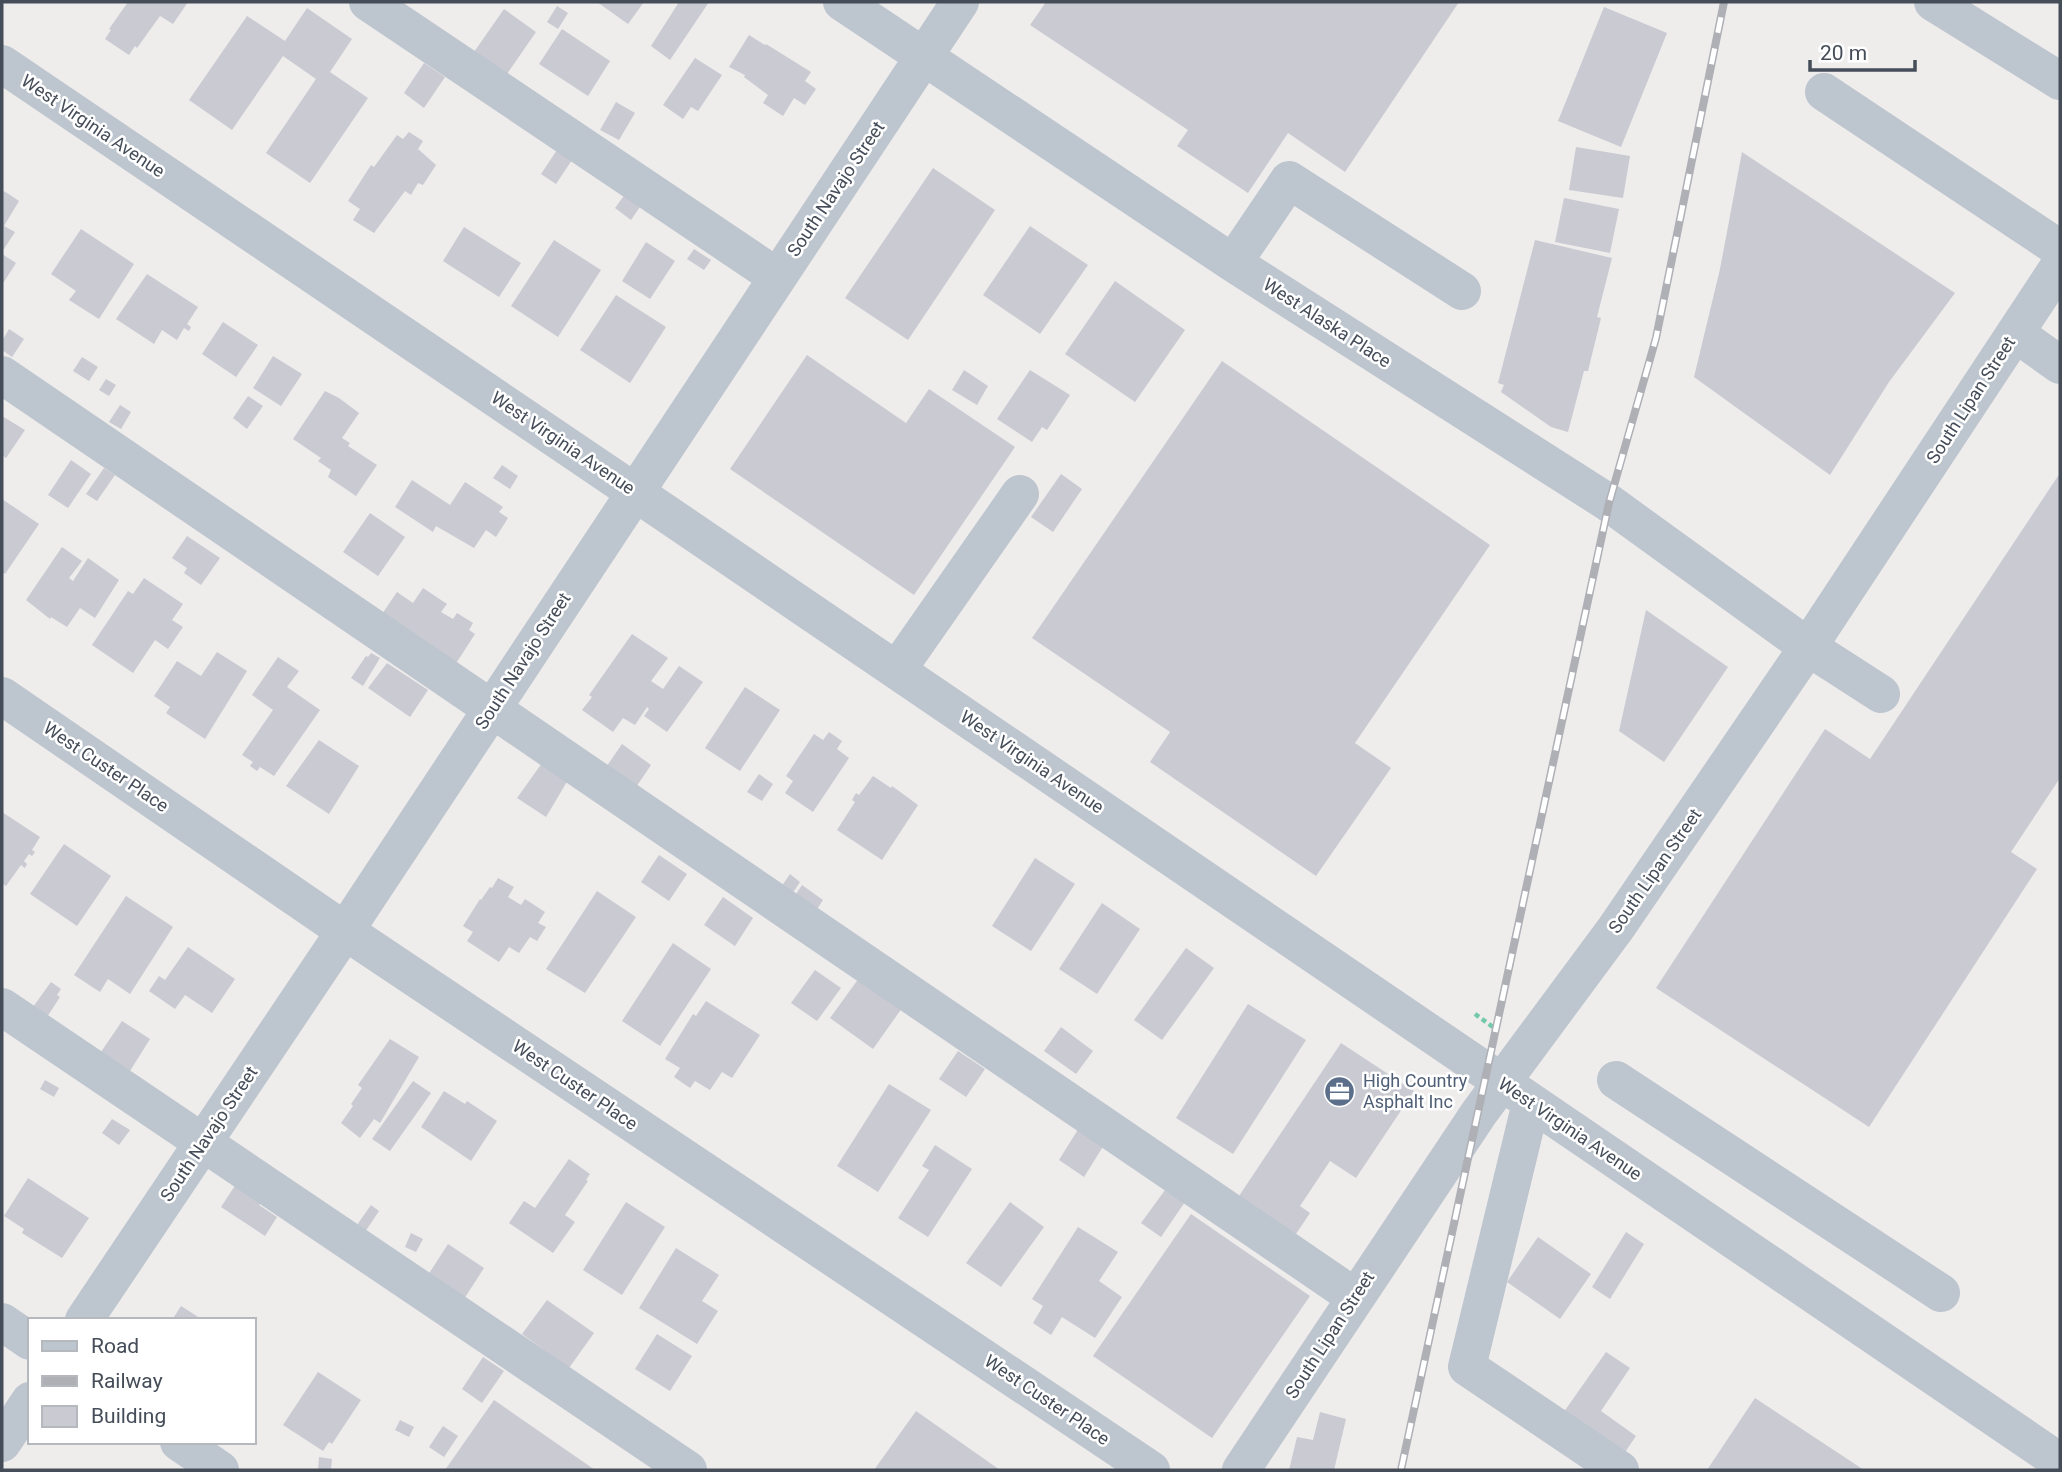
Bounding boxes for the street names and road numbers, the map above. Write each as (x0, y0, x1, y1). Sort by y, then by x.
street label: West Virginia Avenue (18, 70, 169, 181)
street label: South Navajo Street (783, 117, 889, 260)
street label: West Alaska Place (1260, 273, 1395, 372)
street label: South Lipan Street (1922, 332, 2019, 467)
street label: West Virginia Avenue (488, 387, 639, 498)
street label: South Navajo Street (471, 588, 575, 733)
street label: West Virginia Avenue (957, 706, 1108, 817)
street label: West Custer Place (40, 717, 173, 816)
street label: South Lipan Street (1604, 804, 1705, 937)
street label: West Custer Place (509, 1035, 642, 1134)
street label: South Navajo Street (156, 1062, 262, 1205)
street label: West Virginia Avenue (1495, 1073, 1646, 1184)
street label: South Lipan Street (1281, 1267, 1378, 1402)
street label: West Custer Place (981, 1350, 1114, 1449)

